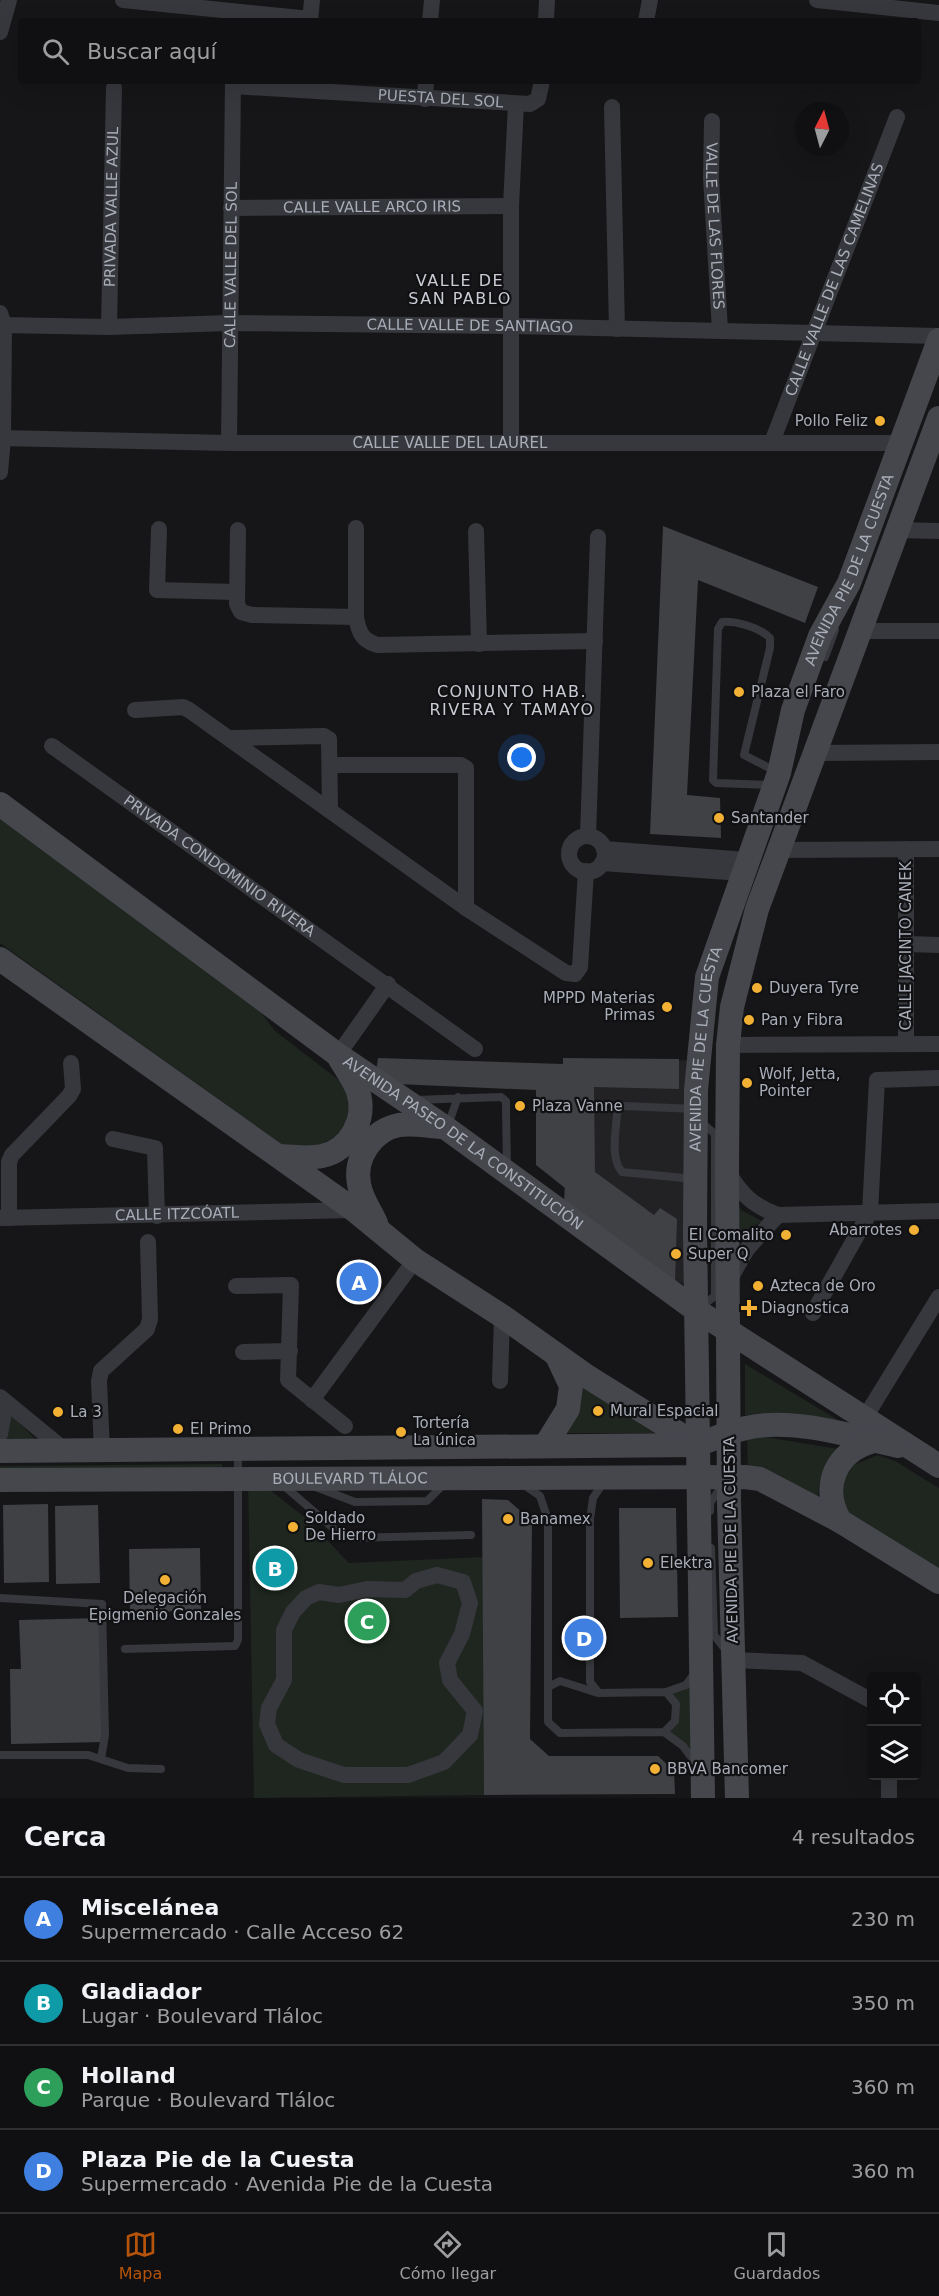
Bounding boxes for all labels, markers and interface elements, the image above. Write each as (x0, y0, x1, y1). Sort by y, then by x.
search box (18, 18, 921, 84)
icon: search (39, 35, 72, 68)
text: Buscar aquí (87, 39, 217, 64)
street label: PUESTA DEL SOL (377, 86, 505, 111)
north arrow (795, 102, 849, 156)
street label: PRIVADA VALLE AZUL (101, 126, 122, 287)
street label: VALLE DE LAS FLORES (702, 142, 728, 310)
street label: CALLE VALLE DE LAS CAMELINAS (781, 160, 887, 399)
street label: CALLE VALLE DEL SOL (221, 181, 241, 348)
street label: CALLE VALLE ARCO IRIS (283, 197, 461, 217)
district label: VALLE DE SAN PABLO (408, 271, 512, 308)
street label: CALLE VALLE DE SANTIAGO (367, 315, 573, 336)
place label: Pollo Feliz (795, 412, 868, 430)
marker: Pollo Feliz (873, 414, 887, 428)
street label: CALLE VALLE DEL LAUREL (353, 434, 548, 452)
street label: AVENIDA PIE DE LA CUESTA (801, 470, 898, 668)
district label: CONJUNTO HAB. RIVERA Y TAMAYO (429, 682, 595, 719)
place label: Plaza el Faro (751, 683, 845, 701)
marker: Plaza el Faro (732, 685, 746, 699)
your location (507, 743, 536, 772)
street label: PRIVADA CONDOMINIO RIVERA (120, 791, 319, 941)
place label: Santander (731, 809, 810, 827)
marker: Santander (712, 811, 726, 825)
street label: CALLE JACINTO CANEK (897, 860, 915, 1030)
street label: AVENIDA PIE DE LA CUESTA (687, 943, 726, 1152)
place label: Duyera Tyre (769, 979, 859, 997)
marker: Duyera Tyre (750, 981, 764, 995)
place label: MPPD Materias Primas (543, 989, 655, 1024)
marker: MPPD Materias Primas (660, 1000, 674, 1014)
place label: Pan y Fibra (761, 1011, 843, 1029)
marker: Pan y Fibra (742, 1013, 756, 1027)
street label: AVENIDA PASEO DE LA CONSTITUCIÓN (340, 1052, 587, 1234)
place label: Wolf, Jetta, Pointer (759, 1065, 841, 1100)
marker: Wolf, Jetta, Pointer (740, 1076, 754, 1090)
place label: Plaza Vanne (532, 1097, 623, 1115)
marker: Plaza Vanne (513, 1099, 527, 1113)
street label: CALLE ITZCÓATL (115, 1203, 240, 1224)
place label: Abarrotes (829, 1221, 902, 1239)
marker: Abarrotes (907, 1223, 921, 1237)
place label: El Comalito (689, 1226, 774, 1244)
marker: El Comalito (779, 1228, 793, 1242)
place label: Super Q (688, 1245, 749, 1263)
marker: Super Q (669, 1247, 683, 1261)
pin: A (340, 1260, 378, 1304)
place label: Azteca de Oro (770, 1277, 876, 1295)
marker: Azteca de Oro (751, 1279, 765, 1293)
place label: Diagnostica (761, 1299, 849, 1317)
marker: Diagnostica (742, 1301, 756, 1315)
place label: Mural Espacial (610, 1402, 719, 1420)
place label: La 3 (70, 1403, 102, 1421)
marker: Mural Espacial (591, 1404, 605, 1418)
marker: La 3 (51, 1405, 65, 1419)
place label: Tortería La única (412, 1414, 476, 1449)
place label: El Primo (190, 1420, 251, 1438)
marker: El Primo (171, 1422, 185, 1436)
marker: Tortería La única (394, 1425, 408, 1439)
street label: AVENIDA PIE DE LA CUESTA (720, 1436, 742, 1644)
street label: BOULEVARD TLÁLOC (272, 1468, 428, 1488)
place label: Soldado De Hierro (305, 1509, 376, 1544)
place label: Banamex (520, 1510, 591, 1528)
marker: Banamex (501, 1512, 515, 1526)
marker: Soldado De Hierro (286, 1520, 300, 1534)
pin: B (256, 1546, 294, 1590)
place label: Elektra (660, 1554, 713, 1572)
marker: Elektra (641, 1556, 655, 1570)
marker: Delegación Epigmenio Gonzales (158, 1573, 172, 1587)
place label: Delegación Epigmenio Gonzales (89, 1589, 242, 1624)
pin: C (348, 1598, 386, 1644)
pin: D (564, 1616, 604, 1660)
map controls (867, 1672, 921, 1780)
button: locate (867, 1672, 921, 1726)
button: layers (867, 1726, 921, 1780)
place label: BBVA Bancomer (667, 1760, 789, 1778)
marker: BBVA Bancomer (648, 1762, 662, 1776)
text: Cerca (24, 1822, 107, 1852)
text: 4 resultados (792, 1825, 915, 1849)
text: Miscelánea (81, 1895, 219, 1920)
text: A (36, 1907, 51, 1931)
text: 230 m (851, 1907, 915, 1931)
text: Supermercado · Calle Acceso 62 (81, 1920, 404, 1944)
text: Gladiador (81, 1979, 201, 2004)
text: B (36, 1991, 51, 2015)
text: 350 m (851, 1991, 915, 2015)
text: Lugar · Boulevard Tláloc (81, 2004, 323, 2028)
text: Holland (81, 2063, 176, 2088)
text: C (36, 2075, 51, 2099)
text: 360 m (851, 2075, 915, 2099)
text: Parque · Boulevard Tláloc (81, 2088, 335, 2112)
text: Plaza Pie de la Cuesta (81, 2147, 355, 2172)
text: D (35, 2159, 52, 2183)
text: 360 m (851, 2159, 915, 2183)
text: Supermercado · Avenida Pie de la Cuesta (81, 2172, 493, 2196)
tab: Mapa (119, 2228, 162, 2283)
tab: Cómo llegar (399, 2228, 496, 2283)
tab: Guardados (733, 2228, 820, 2283)

